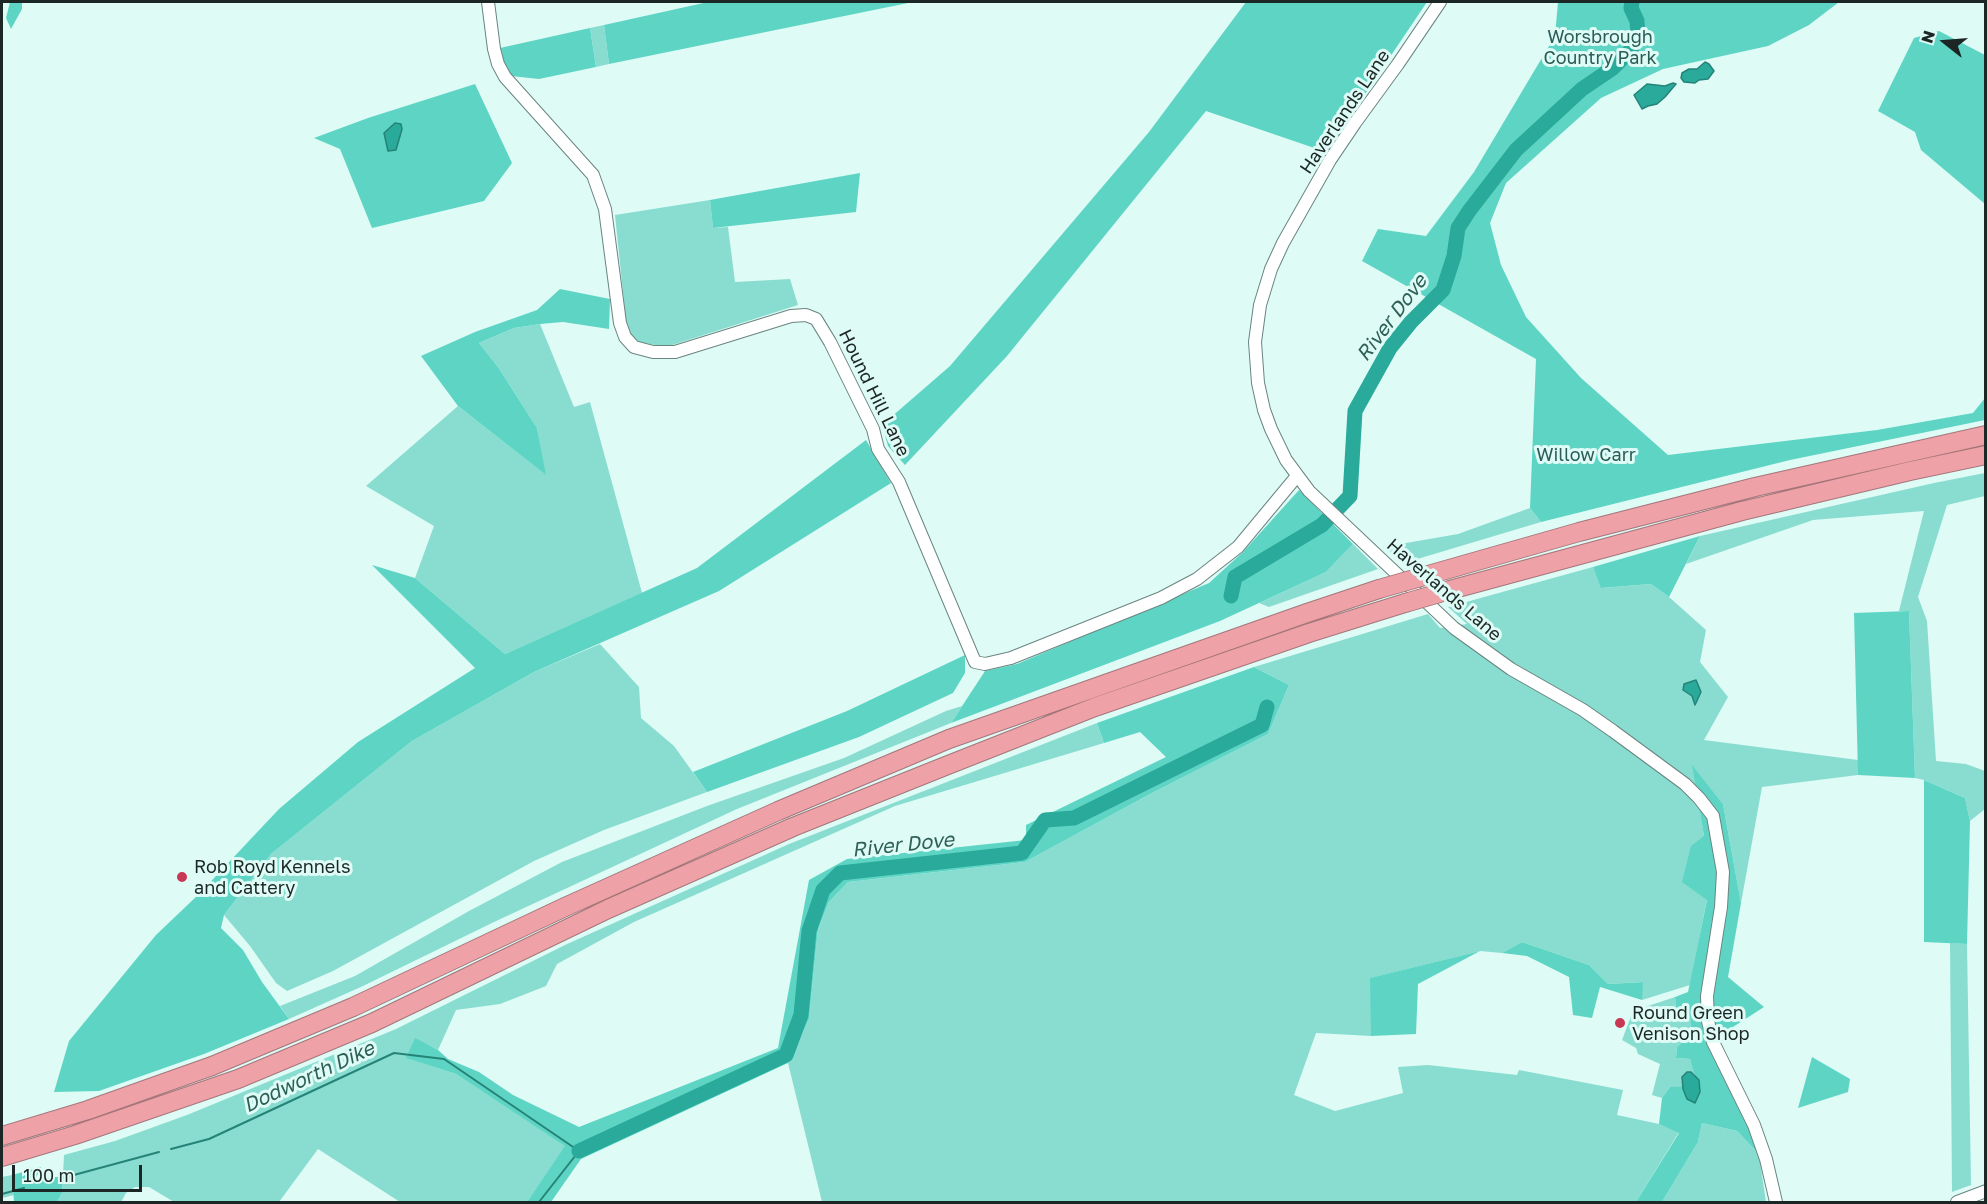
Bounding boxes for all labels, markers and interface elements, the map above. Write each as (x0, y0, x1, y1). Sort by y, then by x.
north arrow (1915, 12, 1975, 72)
park label: Worsbrough Country Park (1543, 26, 1657, 68)
text: N (1916, 28, 1939, 45)
street label: Haverlands Lane (1296, 46, 1394, 178)
water label: River Dove (1352, 270, 1432, 366)
street label: Hound Hill Lane (834, 326, 914, 460)
park label: Willow Carr (1536, 444, 1636, 466)
street label: Haverlands Lane (1382, 534, 1506, 646)
water label: River Dove (851, 828, 955, 862)
place label: Rob Royd Kennels and Cattery (194, 856, 351, 898)
marker: Rob Royd Kennels and Cattery (175, 870, 189, 884)
place label: Round Green Venison Shop (1632, 1002, 1750, 1044)
marker: Round Green Venison Shop (1613, 1016, 1627, 1030)
water label: Dodworth Dike (240, 1036, 378, 1118)
scale bar (15, 1153, 146, 1191)
text: 100 m (23, 1164, 74, 1186)

